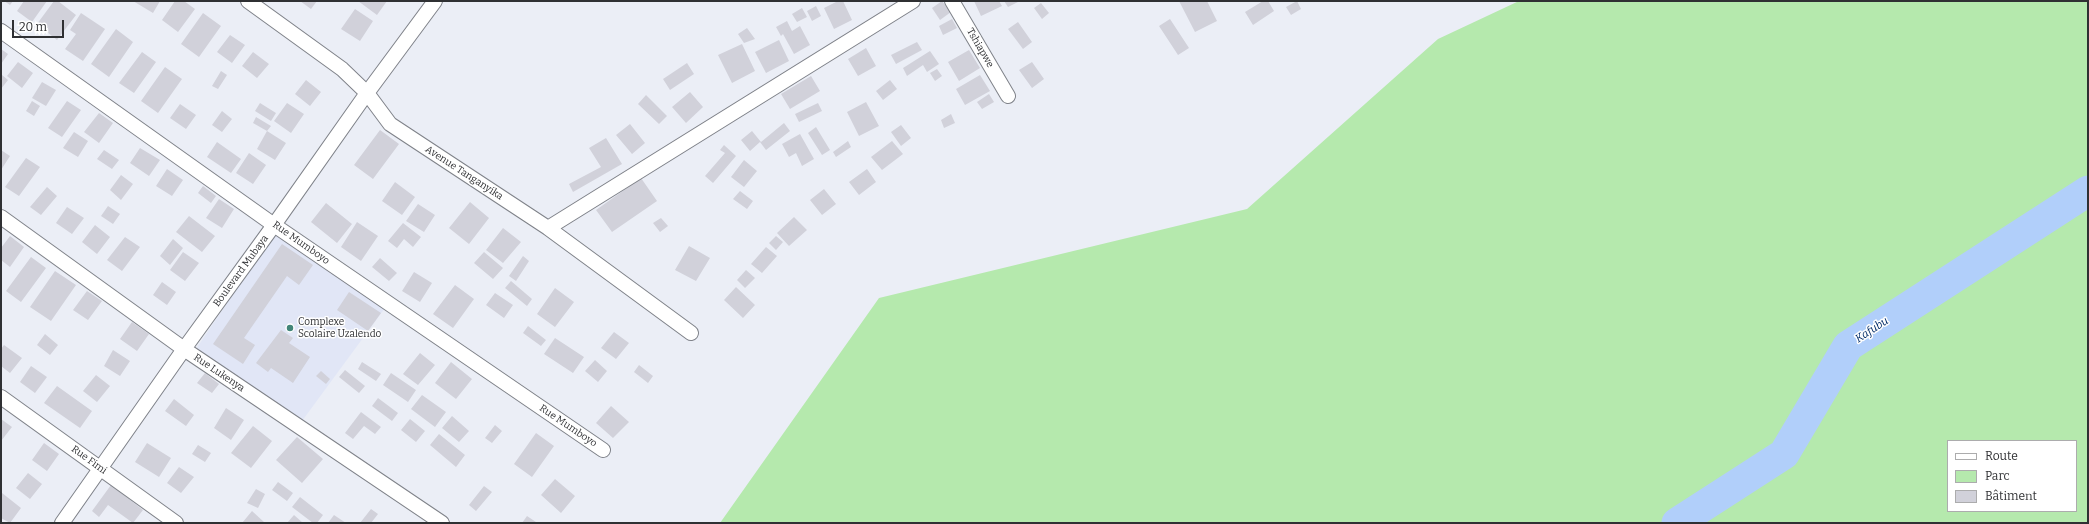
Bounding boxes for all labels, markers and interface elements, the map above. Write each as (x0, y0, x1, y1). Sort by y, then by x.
scale bar (14, 12, 66, 38)
text: 20 m (19, 20, 47, 34)
street label: Tshiapwe (964, 26, 996, 70)
street label: Avenue Tanganyika (423, 143, 505, 203)
street label: Rue Mumboyo (270, 219, 332, 267)
street label: Boulevard Mubaya (211, 233, 271, 309)
water label: Kafubu (1853, 314, 1891, 346)
place label: Complexe Scolaire Uzalendo (298, 316, 381, 340)
marker: Complexe Scolaire Uzalendo (285, 323, 295, 333)
street label: Rue Lukenya (191, 352, 247, 394)
street label: Rue Mumboyo (537, 402, 599, 450)
legend (1947, 440, 2077, 512)
street label: Rue Fimi (69, 443, 109, 477)
text: Route (1985, 449, 2018, 463)
text: Parc (1985, 469, 2010, 483)
text: Bâtiment (1985, 489, 2037, 503)

